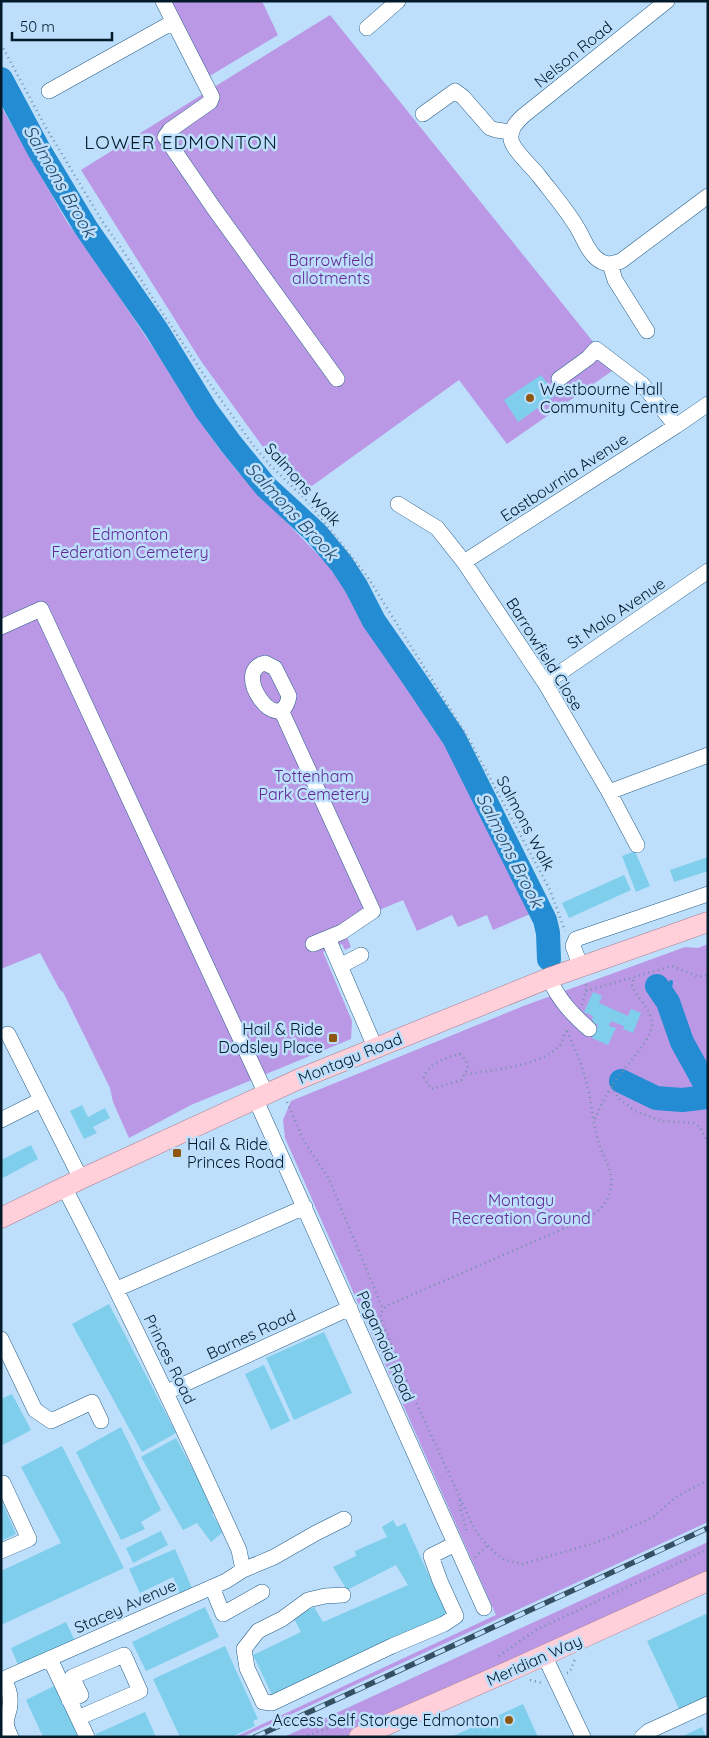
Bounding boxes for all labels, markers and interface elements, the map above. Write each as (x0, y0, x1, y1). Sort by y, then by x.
scale bar (12, 10, 112, 42)
street label: Nelson Road (530, 16, 616, 92)
text: 50 m (20, 17, 55, 36)
water label: Salmons Brook (19, 121, 102, 242)
district label: LOWER EDMONTON (84, 130, 278, 154)
park label: Barrowfield allotments (288, 250, 374, 288)
place label: Westbourne Hall Community Centre (540, 379, 679, 417)
marker: Westbourne Hall Community Centre (524, 392, 536, 404)
street label: Eastbournia Avenue (497, 428, 631, 526)
street label: Salmons Walk (260, 438, 346, 530)
water label: Salmons Brook (241, 457, 344, 566)
park label: Edmonton Federation Cemetery (51, 524, 209, 562)
street label: St Malo Avenue (563, 573, 669, 653)
street label: Barrowfield Close (502, 594, 588, 714)
park label: Tottenham Park Cemetery (259, 766, 370, 804)
street label: Salmons Walk (493, 772, 559, 874)
water label: Salmons Brook (471, 789, 549, 912)
place label: Hail & Ride Dodsley Place (218, 1019, 323, 1057)
street label: Montagu Road (295, 1028, 405, 1088)
marker: Hail & Ride Dodsley Place (327, 1032, 339, 1044)
place label: Hail & Ride Princes Road (187, 1134, 284, 1172)
marker: Hail & Ride Princes Road (171, 1147, 183, 1159)
park label: Montagu Recreation Ground (451, 1190, 591, 1228)
street label: Pegamoid Road (353, 1287, 419, 1405)
street label: Barnes Road (203, 1305, 299, 1363)
street label: Princes Road (140, 1311, 200, 1407)
street label: Stacey Avenue (71, 1575, 179, 1637)
street label: Meridian Way (483, 1630, 585, 1690)
place label: Access Self Storage Edmonton (273, 1710, 499, 1730)
marker: Access Self Storage Edmonton (503, 1714, 515, 1726)

